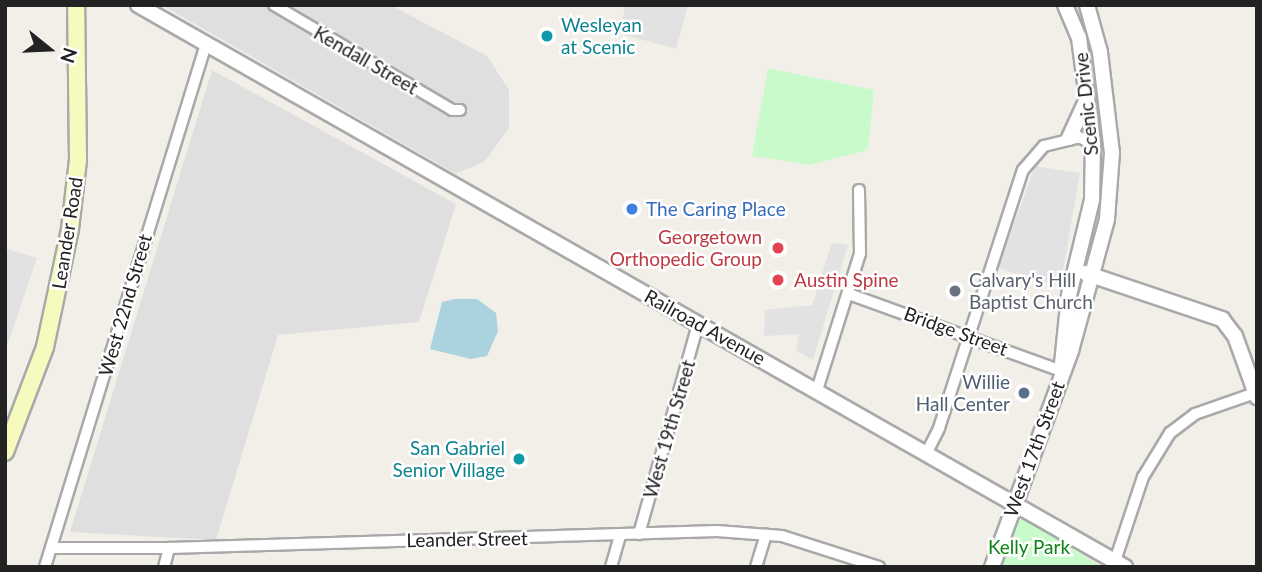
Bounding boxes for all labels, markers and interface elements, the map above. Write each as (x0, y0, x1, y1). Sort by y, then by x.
north arrow (14, 14, 84, 84)
place label: Wesleyan at Scenic (561, 14, 642, 58)
street label: Kendall Street (310, 21, 422, 99)
marker: Wesleyan at Scenic (539, 28, 555, 44)
text: N (56, 45, 83, 66)
street label: Scenic Drive (1069, 51, 1103, 157)
street label: Leander Road (47, 175, 87, 291)
place label: The Caring Place (646, 198, 786, 220)
marker: The Caring Place (624, 201, 640, 217)
place label: Georgetown Orthopedic Group (610, 226, 762, 270)
street label: West 22nd Street (94, 231, 156, 379)
marker: Georgetown Orthopedic Group (768, 238, 788, 258)
place label: Austin Spine (794, 269, 899, 291)
place label: Calvary's Hill Baptist Church (969, 269, 1093, 313)
marker: Austin Spine (768, 270, 788, 290)
marker: Calvary's Hill Baptist Church (947, 283, 963, 299)
street label: Railroad Avenue (640, 284, 770, 370)
street label: Bridge Street (901, 302, 1011, 360)
street label: West 19th Street (638, 357, 700, 501)
place label: Willie Hall Center (916, 371, 1010, 415)
street label: West 17th Street (999, 378, 1069, 520)
marker: Willie Hall Center (1016, 385, 1032, 401)
place label: San Gabriel Senior Village (391, 437, 505, 481)
marker: San Gabriel Senior Village (511, 451, 527, 467)
street label: Leander Street (406, 527, 528, 551)
park label: Kelly Park (988, 536, 1070, 558)

